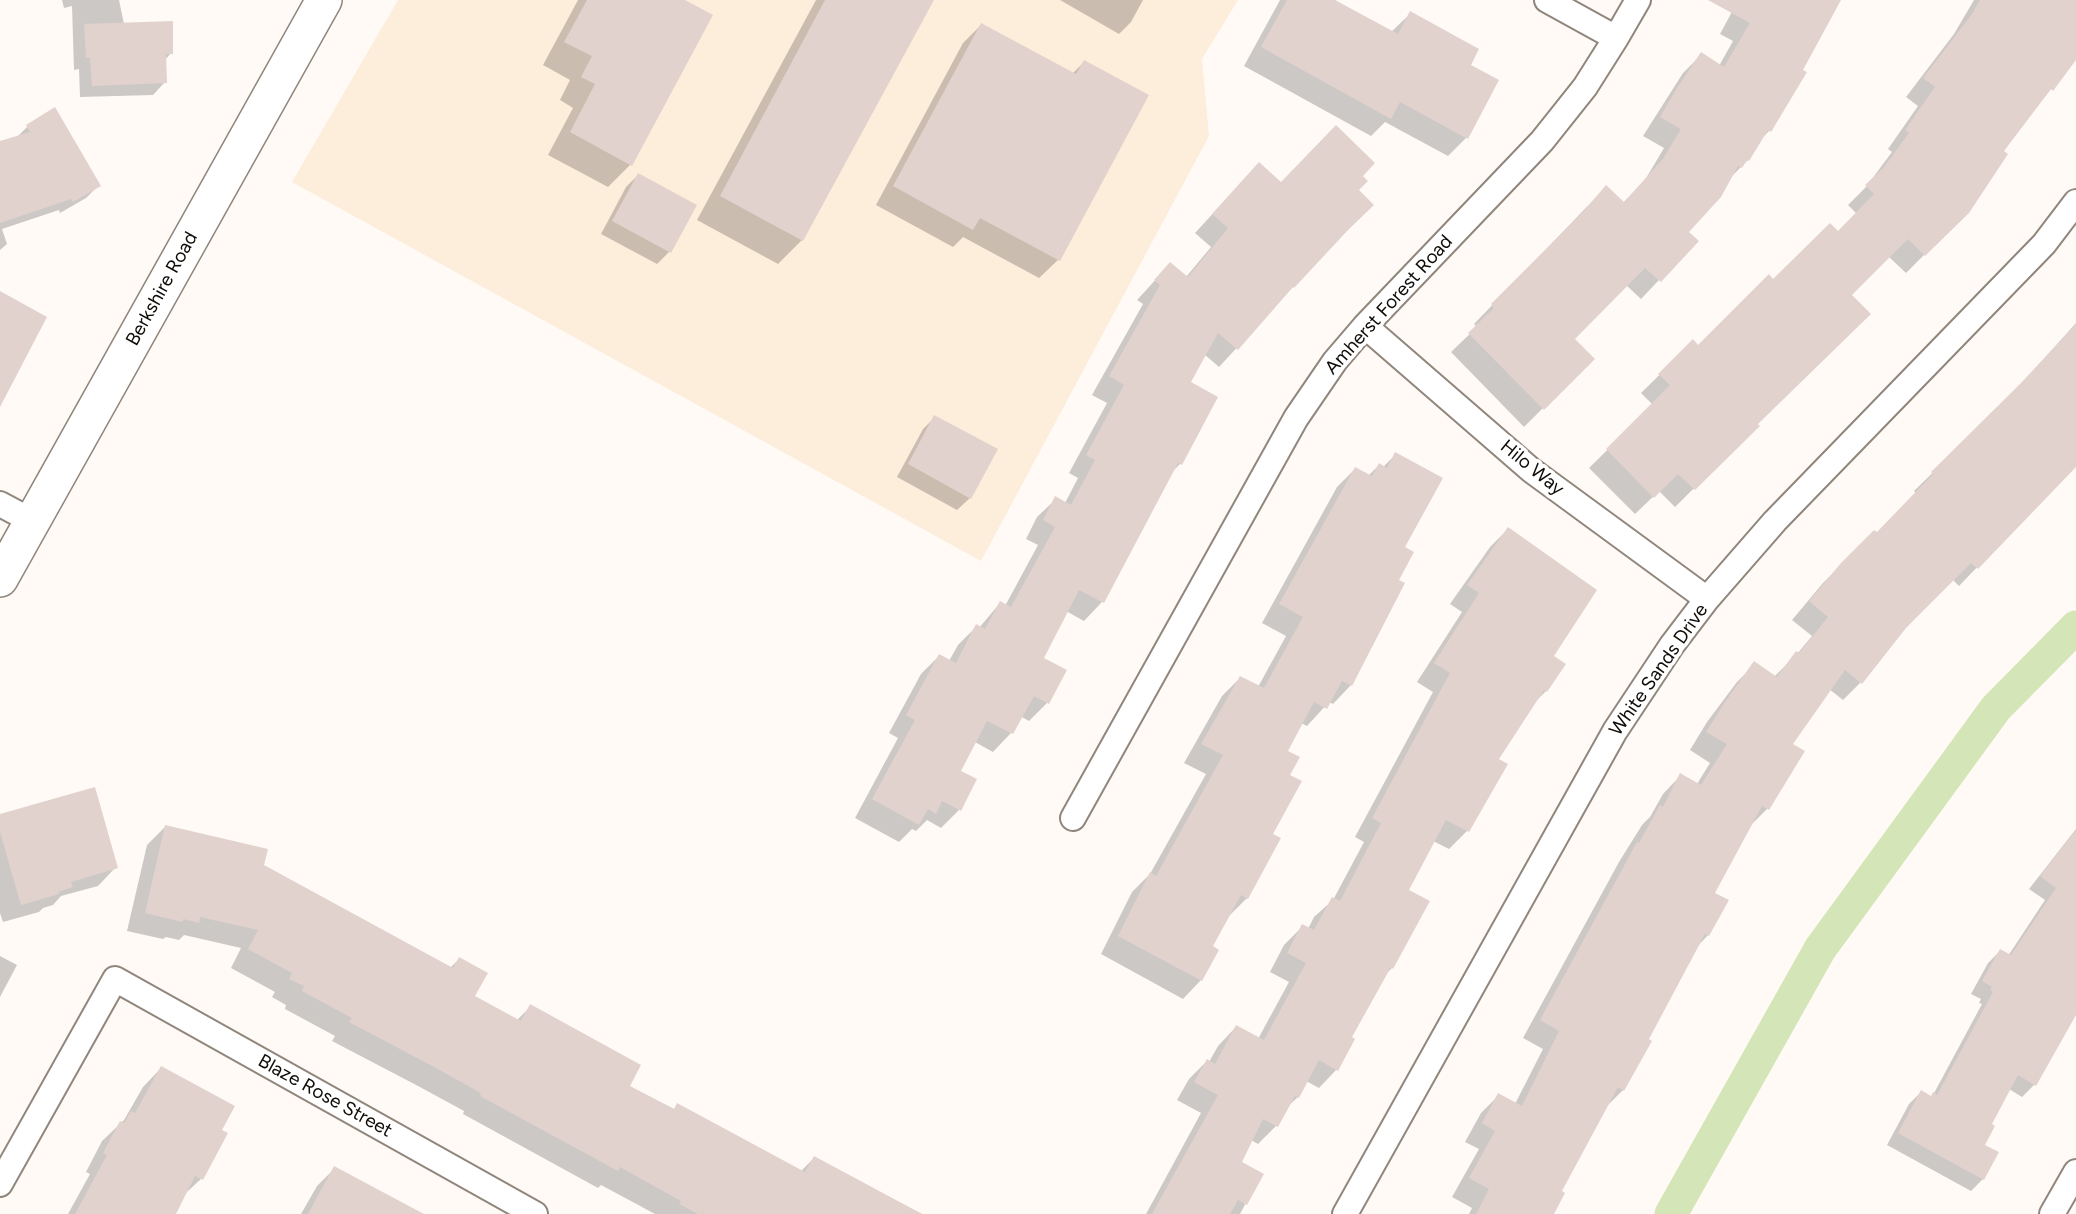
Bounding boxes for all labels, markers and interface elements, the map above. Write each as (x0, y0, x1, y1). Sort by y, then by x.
street label: Berkshire Road (121, 228, 203, 350)
street label: Amherst Forest Road (1320, 231, 1458, 379)
street label: Hilo Way (1495, 435, 1569, 501)
street label: White Sands Drive (1605, 600, 1713, 740)
street label: Blaze Rose Street (254, 1050, 396, 1142)

